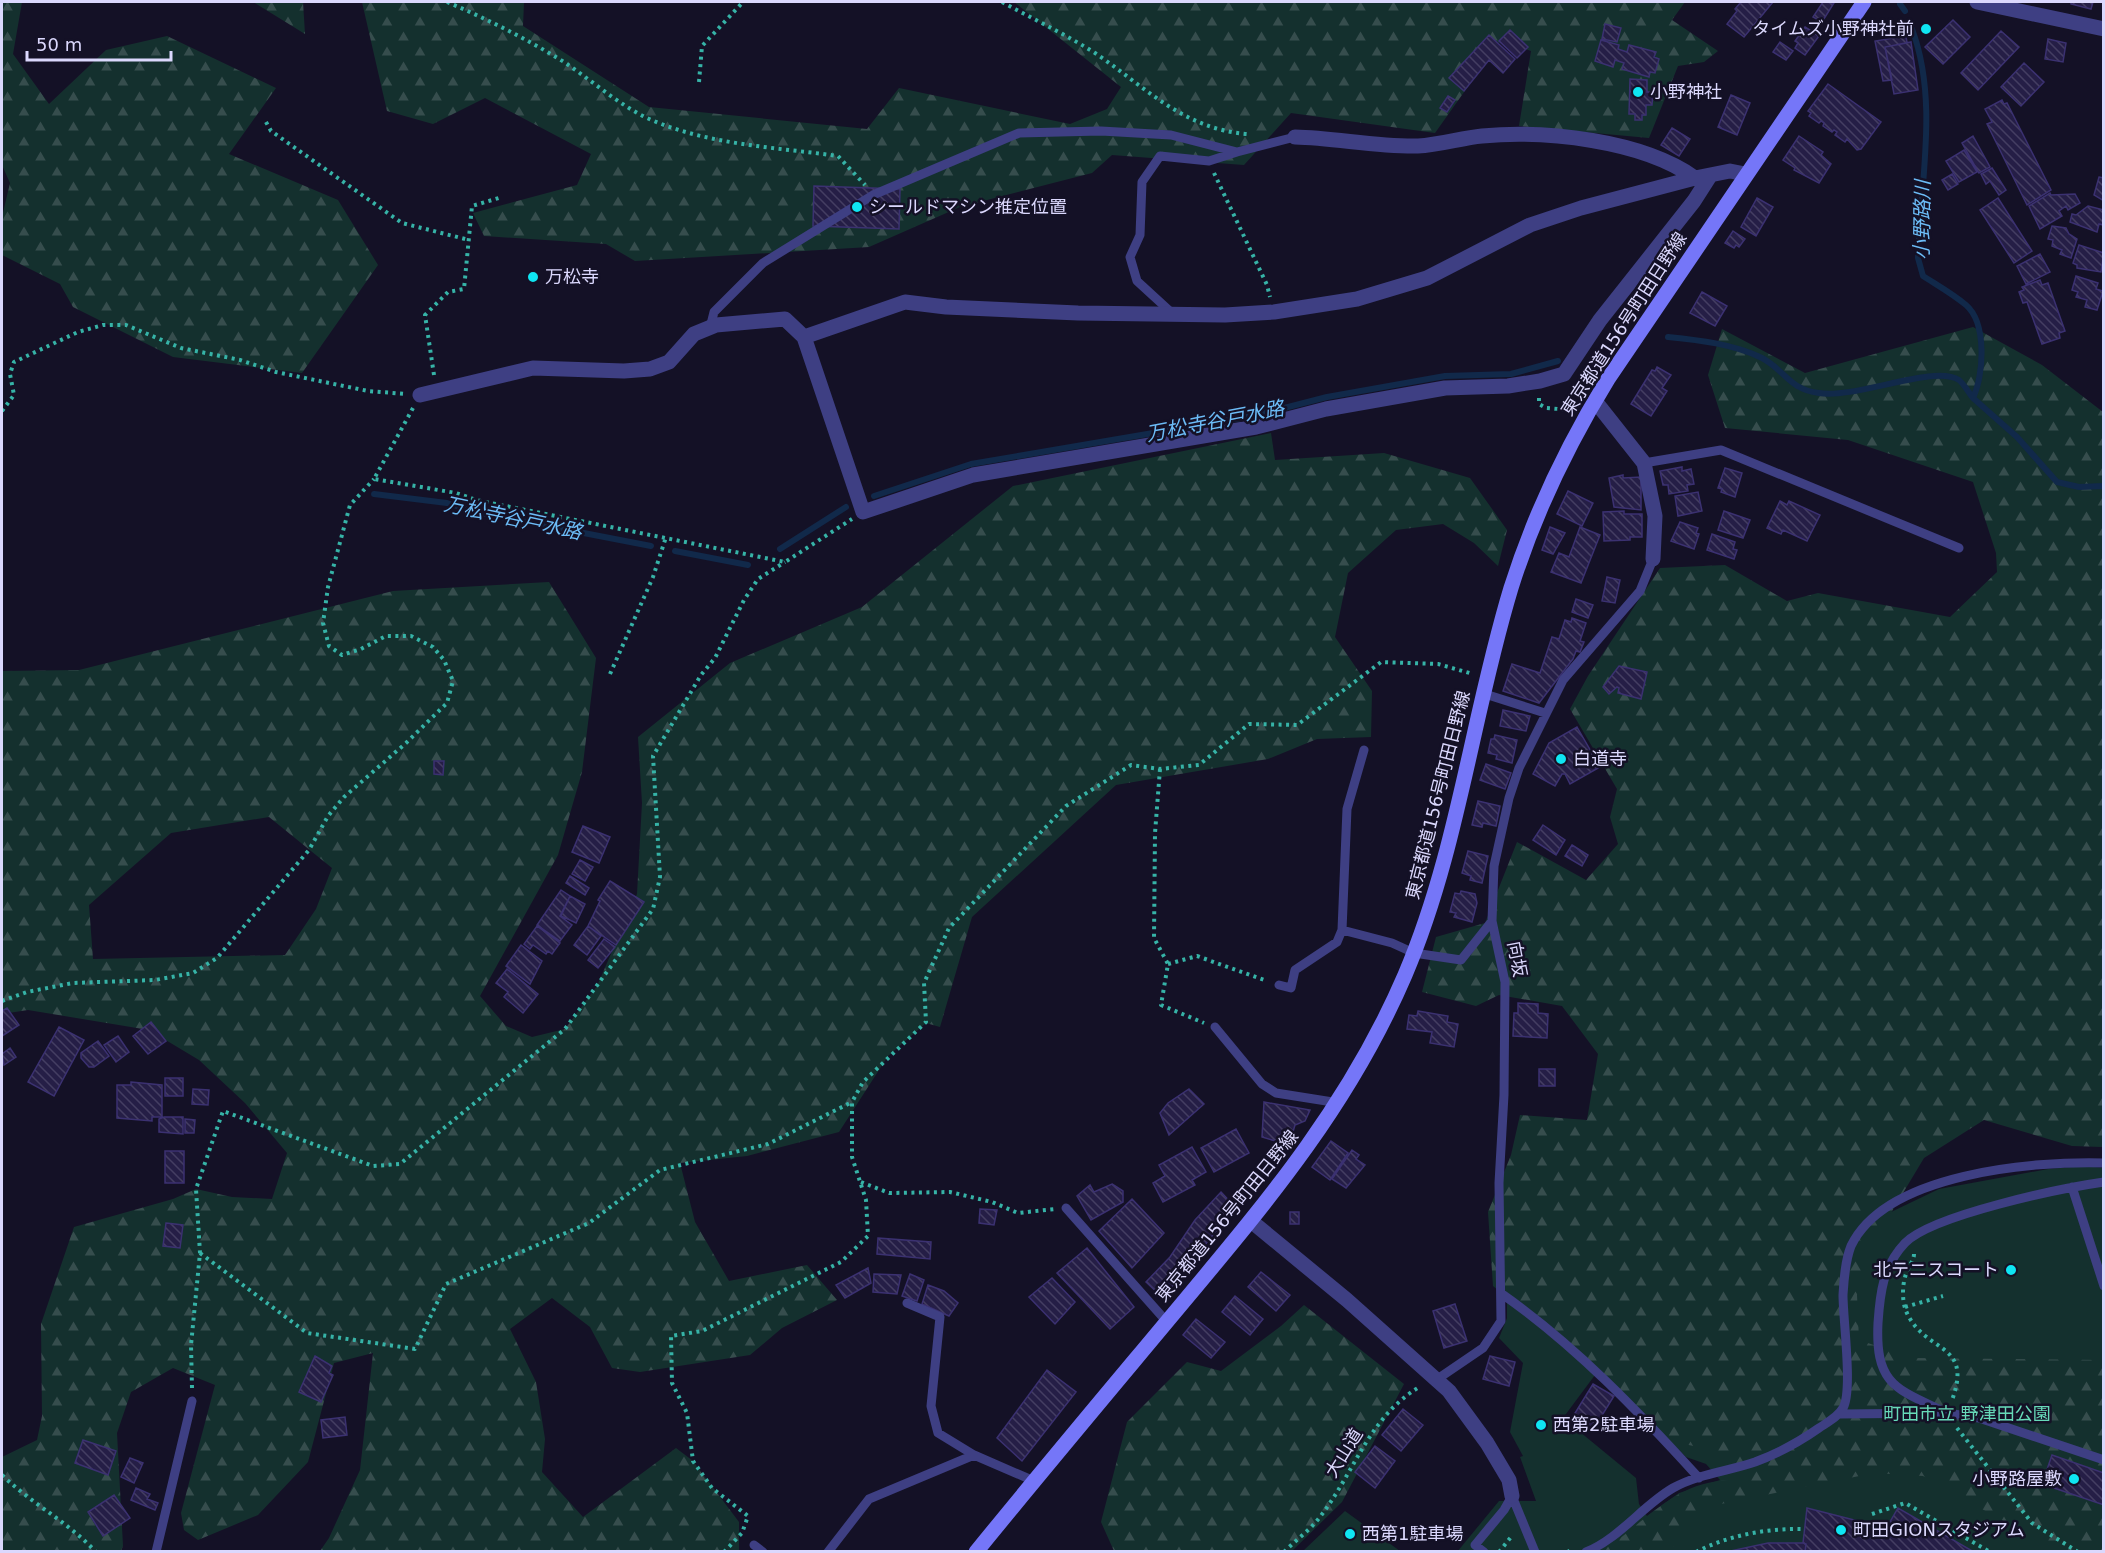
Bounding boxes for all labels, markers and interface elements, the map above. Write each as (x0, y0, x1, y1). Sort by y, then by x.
place label: タイムズ小野神社前 (1752, 18, 1914, 39)
marker: タイムズ小野神社前 (1919, 22, 1933, 36)
scale bar (27, 24, 171, 62)
text: 50 m (36, 34, 82, 55)
place label: 小野神社 (1650, 81, 1722, 102)
marker: 小野神社 (1631, 85, 1645, 99)
water label: 小野路川 (1909, 178, 1935, 260)
place label: シールドマシン推定位置 (869, 196, 1067, 217)
marker: シールドマシン推定位置 (850, 200, 864, 214)
street label: 東京都道156号町田日野線 (1556, 228, 1691, 419)
place label: 万松寺 (545, 266, 599, 287)
marker: 万松寺 (526, 270, 540, 284)
water label: 万松寺谷戸水路 (1144, 395, 1288, 446)
water label: 万松寺谷戸水路 (442, 492, 586, 545)
street label: 東京都道156号町田日野線 (1401, 688, 1474, 901)
place label: 白道寺 (1573, 748, 1627, 769)
marker: 白道寺 (1554, 752, 1568, 766)
street label: 向坂 (1504, 939, 1531, 979)
street label: 東京都道156号町田日野線 (1151, 1126, 1302, 1306)
place label: 北テニスコート (1873, 1259, 1999, 1280)
marker: 北テニスコート (2004, 1263, 2018, 1277)
park label: 町田市立 野津田公園 (1883, 1403, 2051, 1424)
place label: 西第2駐車場 (1553, 1414, 1654, 1435)
marker: 西第2駐車場 (1534, 1418, 1548, 1432)
street label: 大山道 (1320, 1424, 1367, 1481)
place label: 小野路屋敷 (1972, 1468, 2062, 1489)
marker: 小野路屋敷 (2067, 1472, 2081, 1486)
place label: 町田GIONスタジアム (1853, 1519, 2025, 1540)
place label: 西第1駐車場 (1362, 1523, 1463, 1544)
marker: 町田GIONスタジアム (1834, 1523, 1848, 1537)
marker: 西第1駐車場 (1343, 1527, 1357, 1541)

